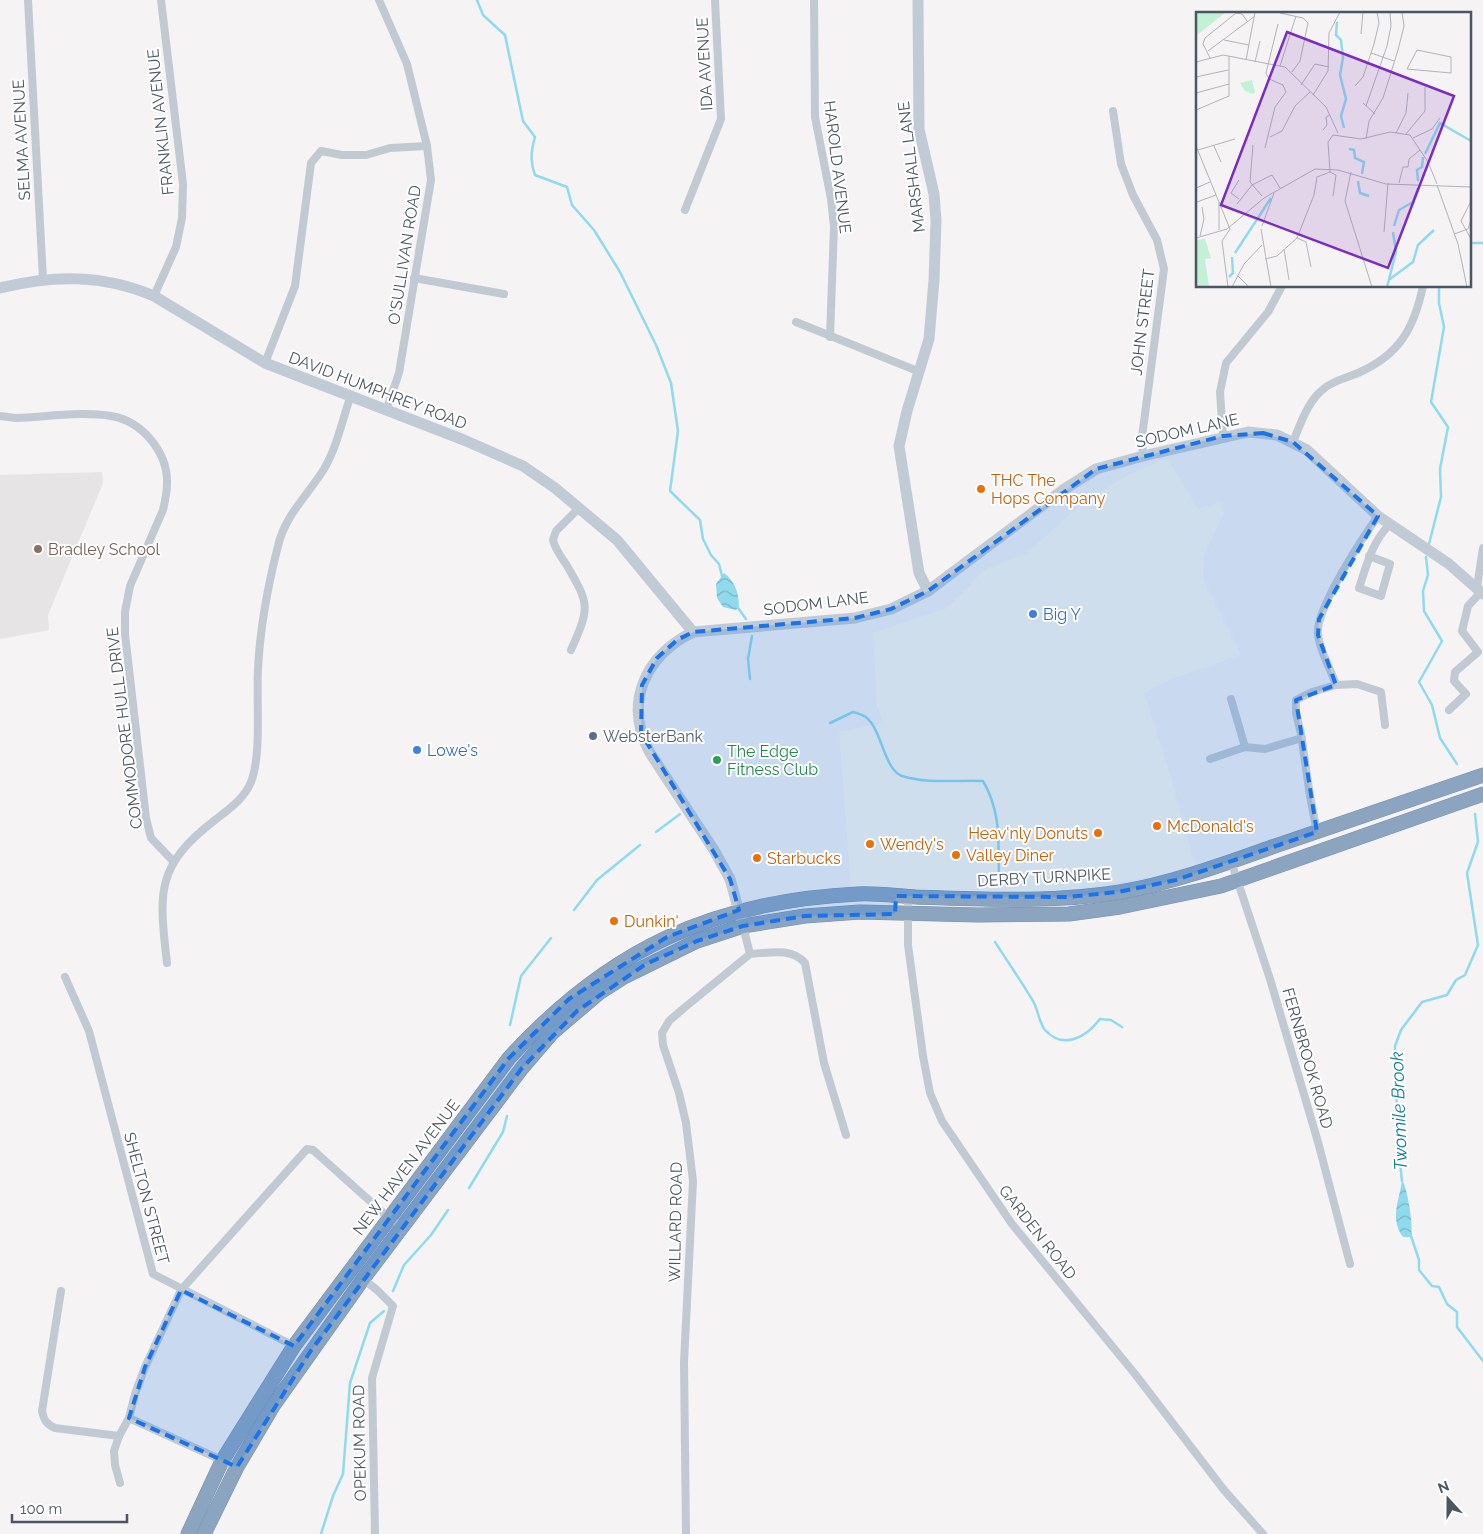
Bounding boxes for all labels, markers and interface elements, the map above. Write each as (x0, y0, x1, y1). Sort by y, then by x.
inset map (1196, 12, 1470, 288)
street label: IDA AVENUE (693, 17, 716, 111)
street label: FRANKLIN AVENUE (143, 48, 178, 196)
street label: SELMA AVENUE (9, 79, 34, 201)
street label: HAROLD AVENUE (820, 99, 855, 235)
street label: MARSHALL LANE (894, 100, 929, 234)
street label: O'SULLIVAN ROAD (384, 184, 425, 326)
street label: JOHN STREET (1127, 268, 1158, 376)
street label: DAVID HUMPHREY ROAD (286, 348, 470, 433)
street label: SODOM LANE (1134, 409, 1241, 452)
place label: THC The Hops Company (991, 471, 1106, 508)
marker: THC The Hops Company (975, 483, 987, 495)
place label: Bradley School (48, 540, 161, 559)
marker: Bradley School (32, 543, 44, 555)
street label: SODOM LANE (763, 588, 870, 619)
place label: Big Y (1043, 605, 1082, 624)
marker: Big Y (1027, 608, 1039, 620)
street label: COMMODORE HULL DRIVE (103, 626, 146, 830)
place label: WebsterBank (603, 727, 704, 746)
marker: WebsterBank (587, 730, 599, 742)
place label: Lowe's (427, 741, 478, 760)
place label: The Edge Fitness Club (727, 742, 818, 779)
marker: Lowe's (411, 744, 423, 756)
marker: The Edge Fitness Club (711, 754, 723, 766)
place label: McDonald's (1167, 817, 1254, 836)
marker: McDonald's (1151, 820, 1163, 832)
place label: Heav'nly Donuts (968, 824, 1088, 843)
marker: Heav'nly Donuts (1092, 827, 1104, 839)
place label: Wendy's (880, 835, 944, 854)
marker: Wendy's (864, 838, 876, 850)
place label: Valley Diner (966, 846, 1055, 865)
place label: Starbucks (767, 849, 841, 868)
marker: Valley Diner (950, 849, 962, 861)
marker: Starbucks (751, 852, 763, 864)
street label: DERBY TURNPIKE (977, 864, 1112, 890)
place label: Dunkin' (624, 912, 679, 931)
marker: Dunkin' (608, 915, 620, 927)
street label: FERNBROOK ROAD (1278, 986, 1337, 1131)
water label: Twomile Brook (1386, 1051, 1411, 1171)
street label: NEW HAVEN AVENUE (349, 1095, 464, 1239)
street label: SHELTON STREET (120, 1130, 173, 1266)
street label: WILLARD ROAD (665, 1162, 686, 1282)
street label: GARDEN ROAD (995, 1181, 1080, 1283)
street label: OPEKUM ROAD (349, 1385, 370, 1501)
north arrow (1423, 1474, 1473, 1524)
text: N (1435, 1477, 1451, 1496)
scale bar (12, 1492, 128, 1524)
text: 100 m (20, 1500, 62, 1518)

